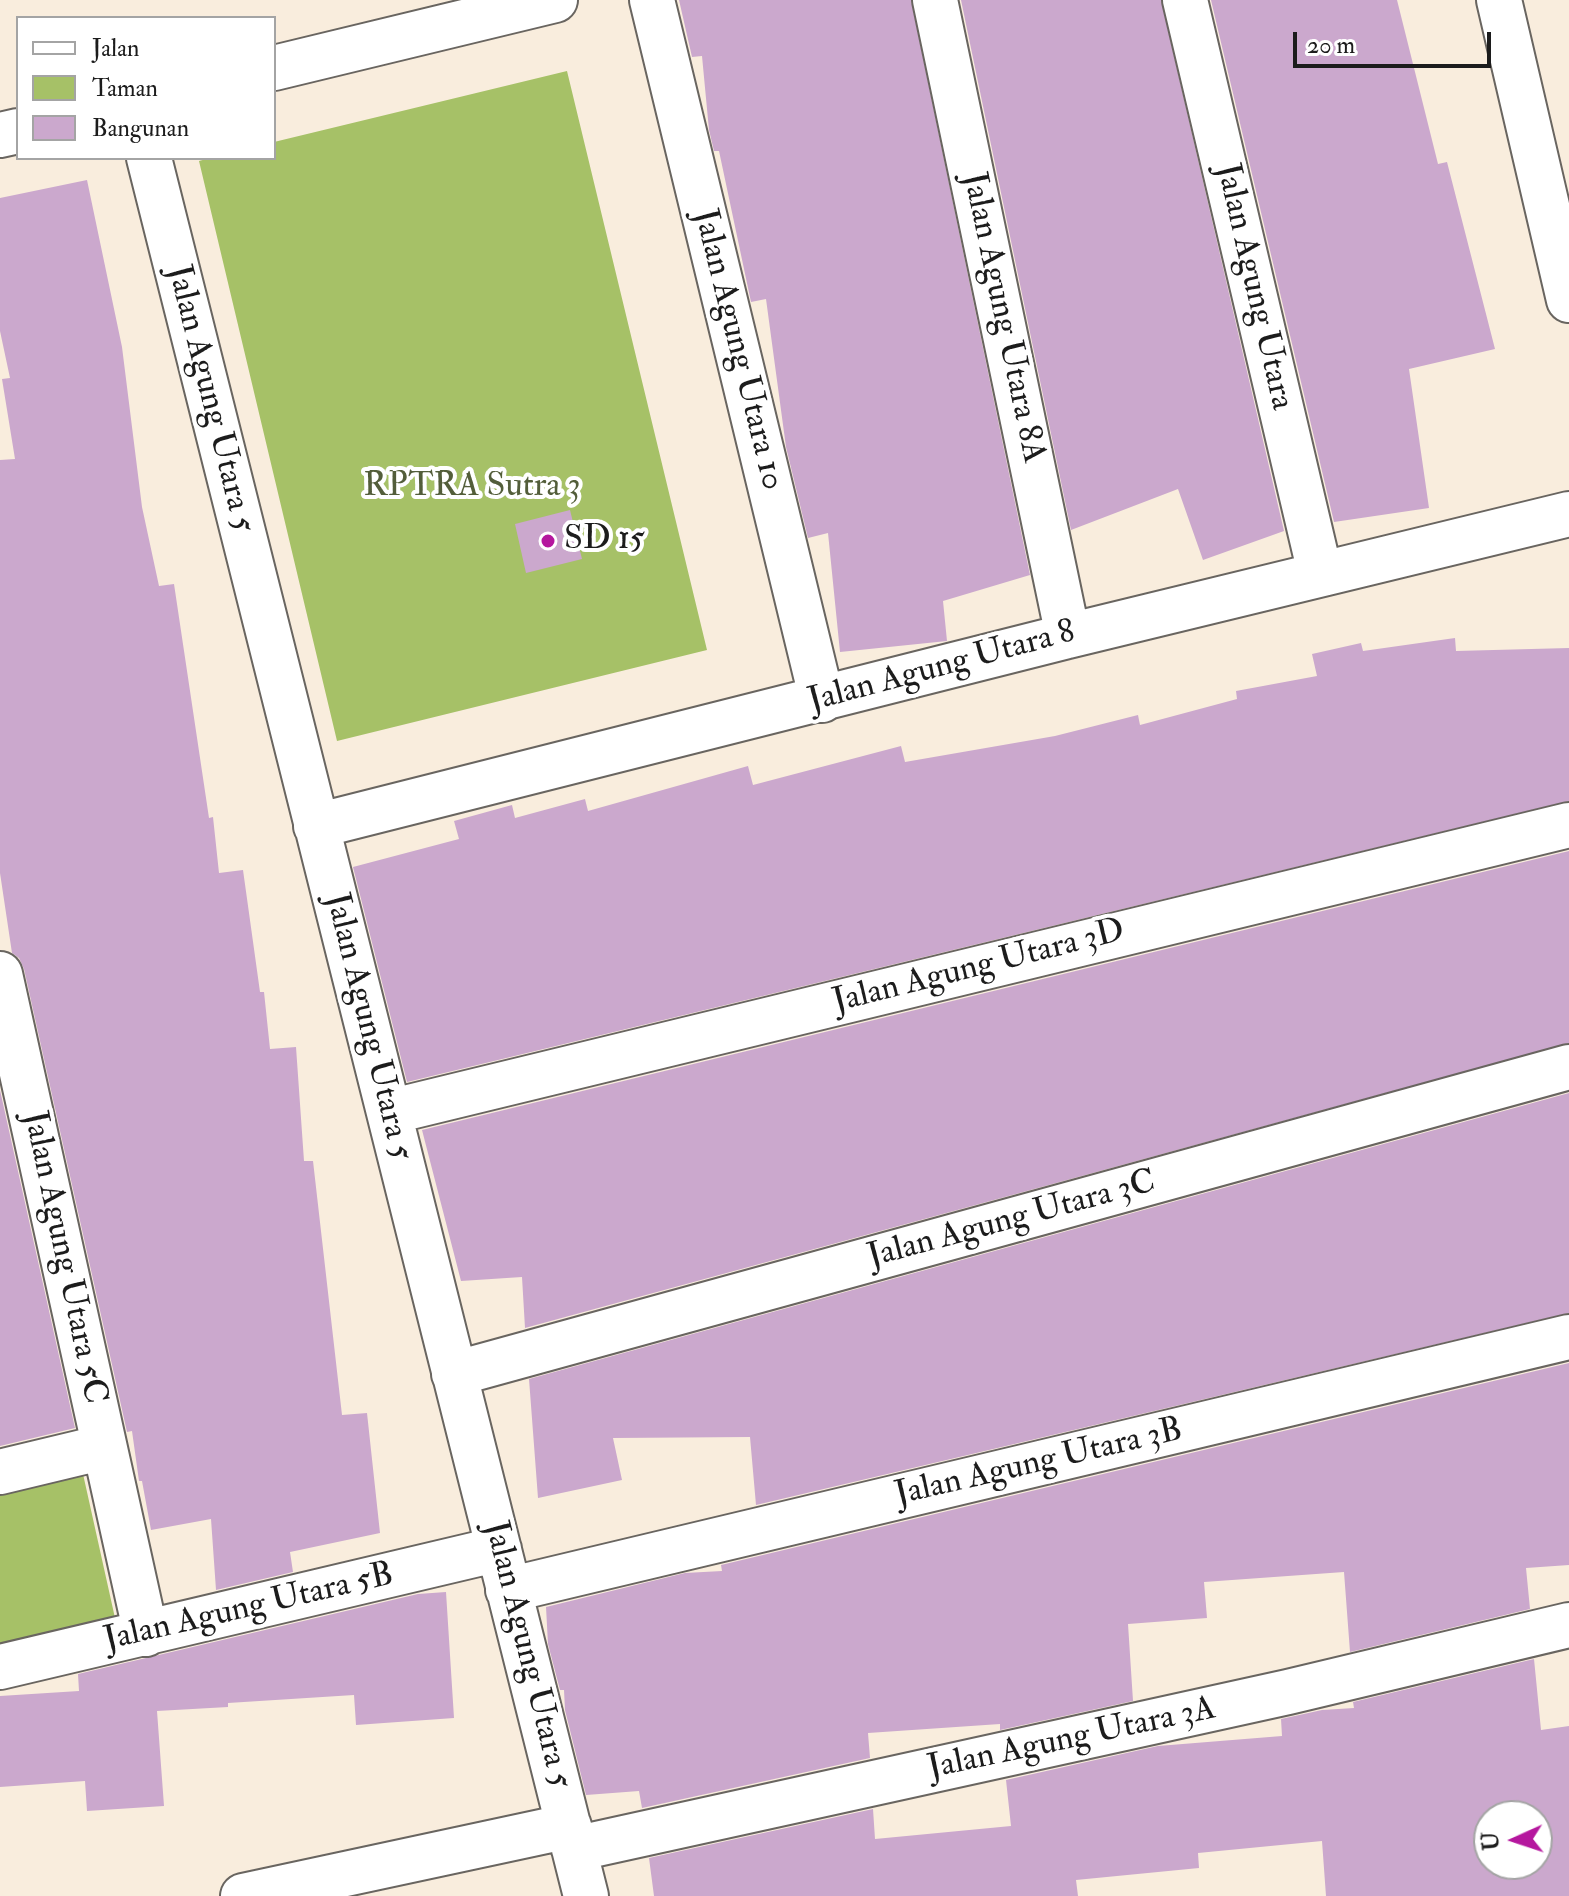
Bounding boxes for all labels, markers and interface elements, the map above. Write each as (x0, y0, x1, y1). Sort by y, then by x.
legend (16, 16, 276, 160)
scale bar (1297, 16, 1495, 66)
text: 20 m (1307, 30, 1355, 61)
text: Jalan (92, 33, 139, 64)
text: Taman (92, 73, 158, 104)
text: Bangunan (92, 113, 189, 144)
street label: Jalan Agung Utara (1205, 160, 1301, 414)
street label: Jalan Agung Utara 8A (951, 169, 1053, 467)
street label: Jalan Agung Utara 10 (682, 205, 792, 495)
street label: Jalan Agung Utara 5 (156, 261, 262, 537)
park label: RPTRA Sutra 3 (363, 468, 581, 508)
place label: SD 15 (564, 521, 645, 561)
marker: SD 15 (539, 532, 557, 550)
street label: Jalan Agung Utara 8 (804, 613, 1080, 723)
street label: Jalan Agung Utara 5 (314, 889, 420, 1165)
street label: Jalan Agung Utara 3D (829, 912, 1129, 1024)
street label: Jalan Agung Utara 5C (12, 1108, 114, 1408)
street label: Jalan Agung Utara 3C (864, 1163, 1160, 1279)
street label: Jalan Agung Utara 3B (891, 1411, 1187, 1517)
street label: Jalan Agung Utara 5 (473, 1517, 579, 1793)
street label: Jalan Agung Utara 5B (100, 1556, 398, 1662)
street label: Jalan Agung Utara 3A (924, 1690, 1220, 1790)
north arrow (1473, 1800, 1553, 1880)
text: U (1477, 1831, 1505, 1851)

